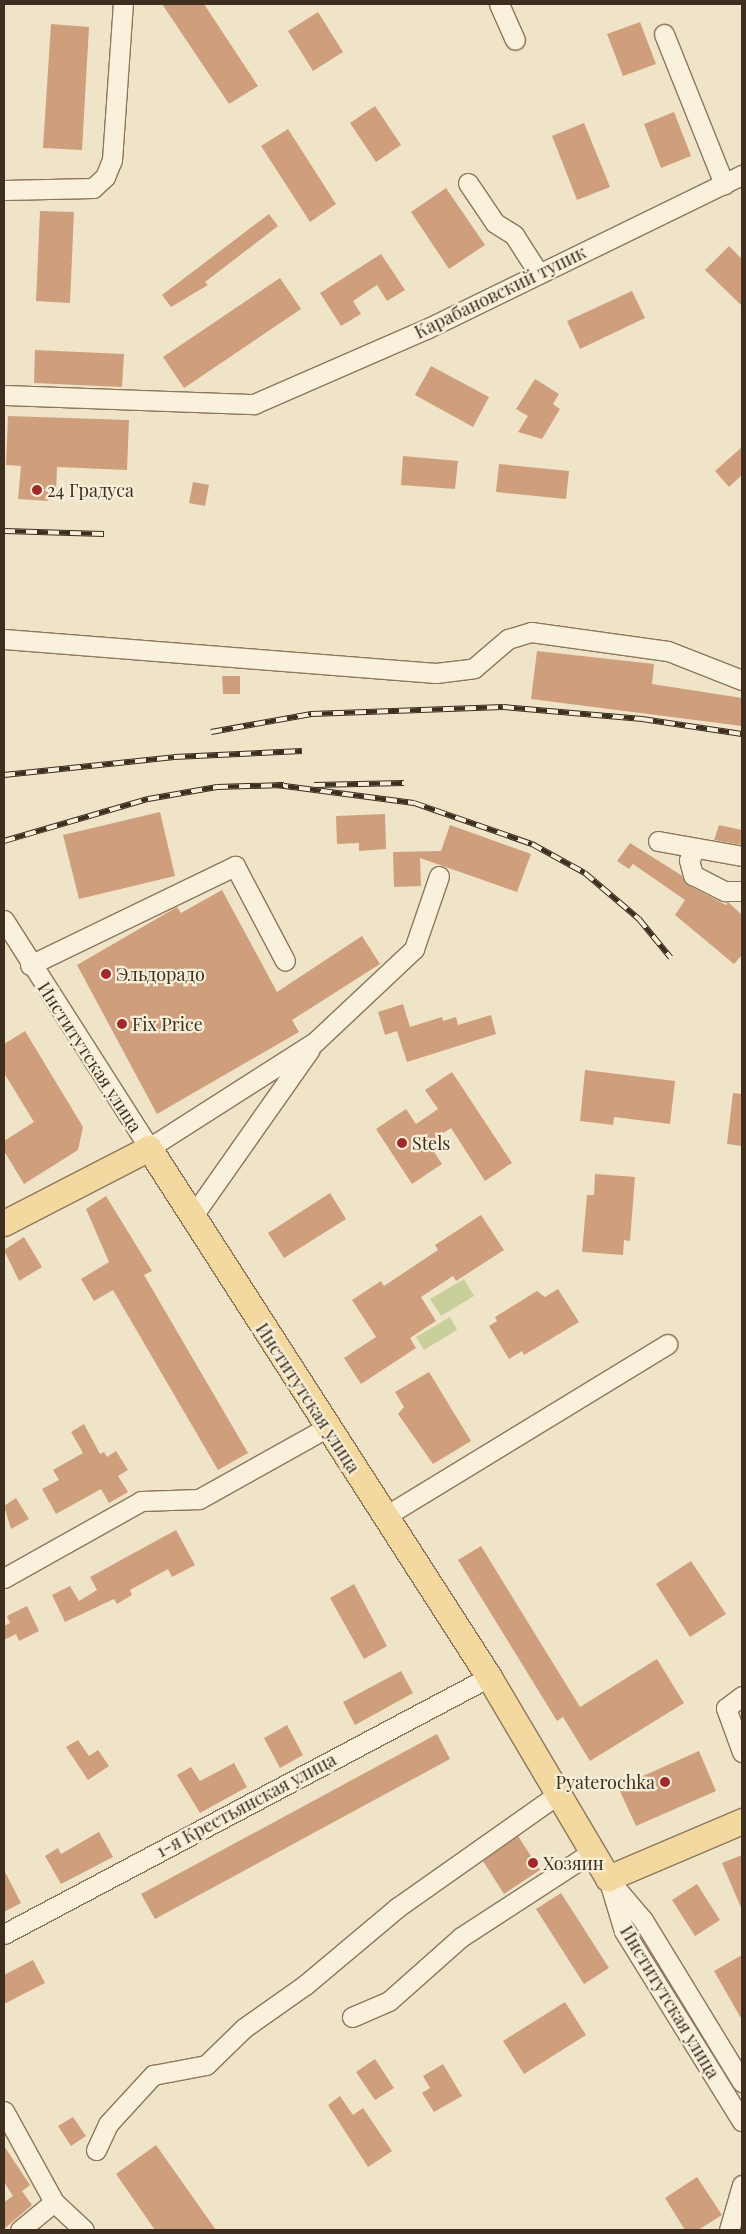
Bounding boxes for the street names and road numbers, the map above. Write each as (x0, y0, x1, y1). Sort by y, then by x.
street label: Карабановский тупик (411, 241, 589, 343)
street label: Институтская улица (33, 978, 147, 1136)
street label: Институтская улица (251, 1319, 365, 1477)
street label: 1-я Крестьянская улица (152, 1748, 340, 1862)
street label: Институтская улица (616, 1922, 724, 2082)

